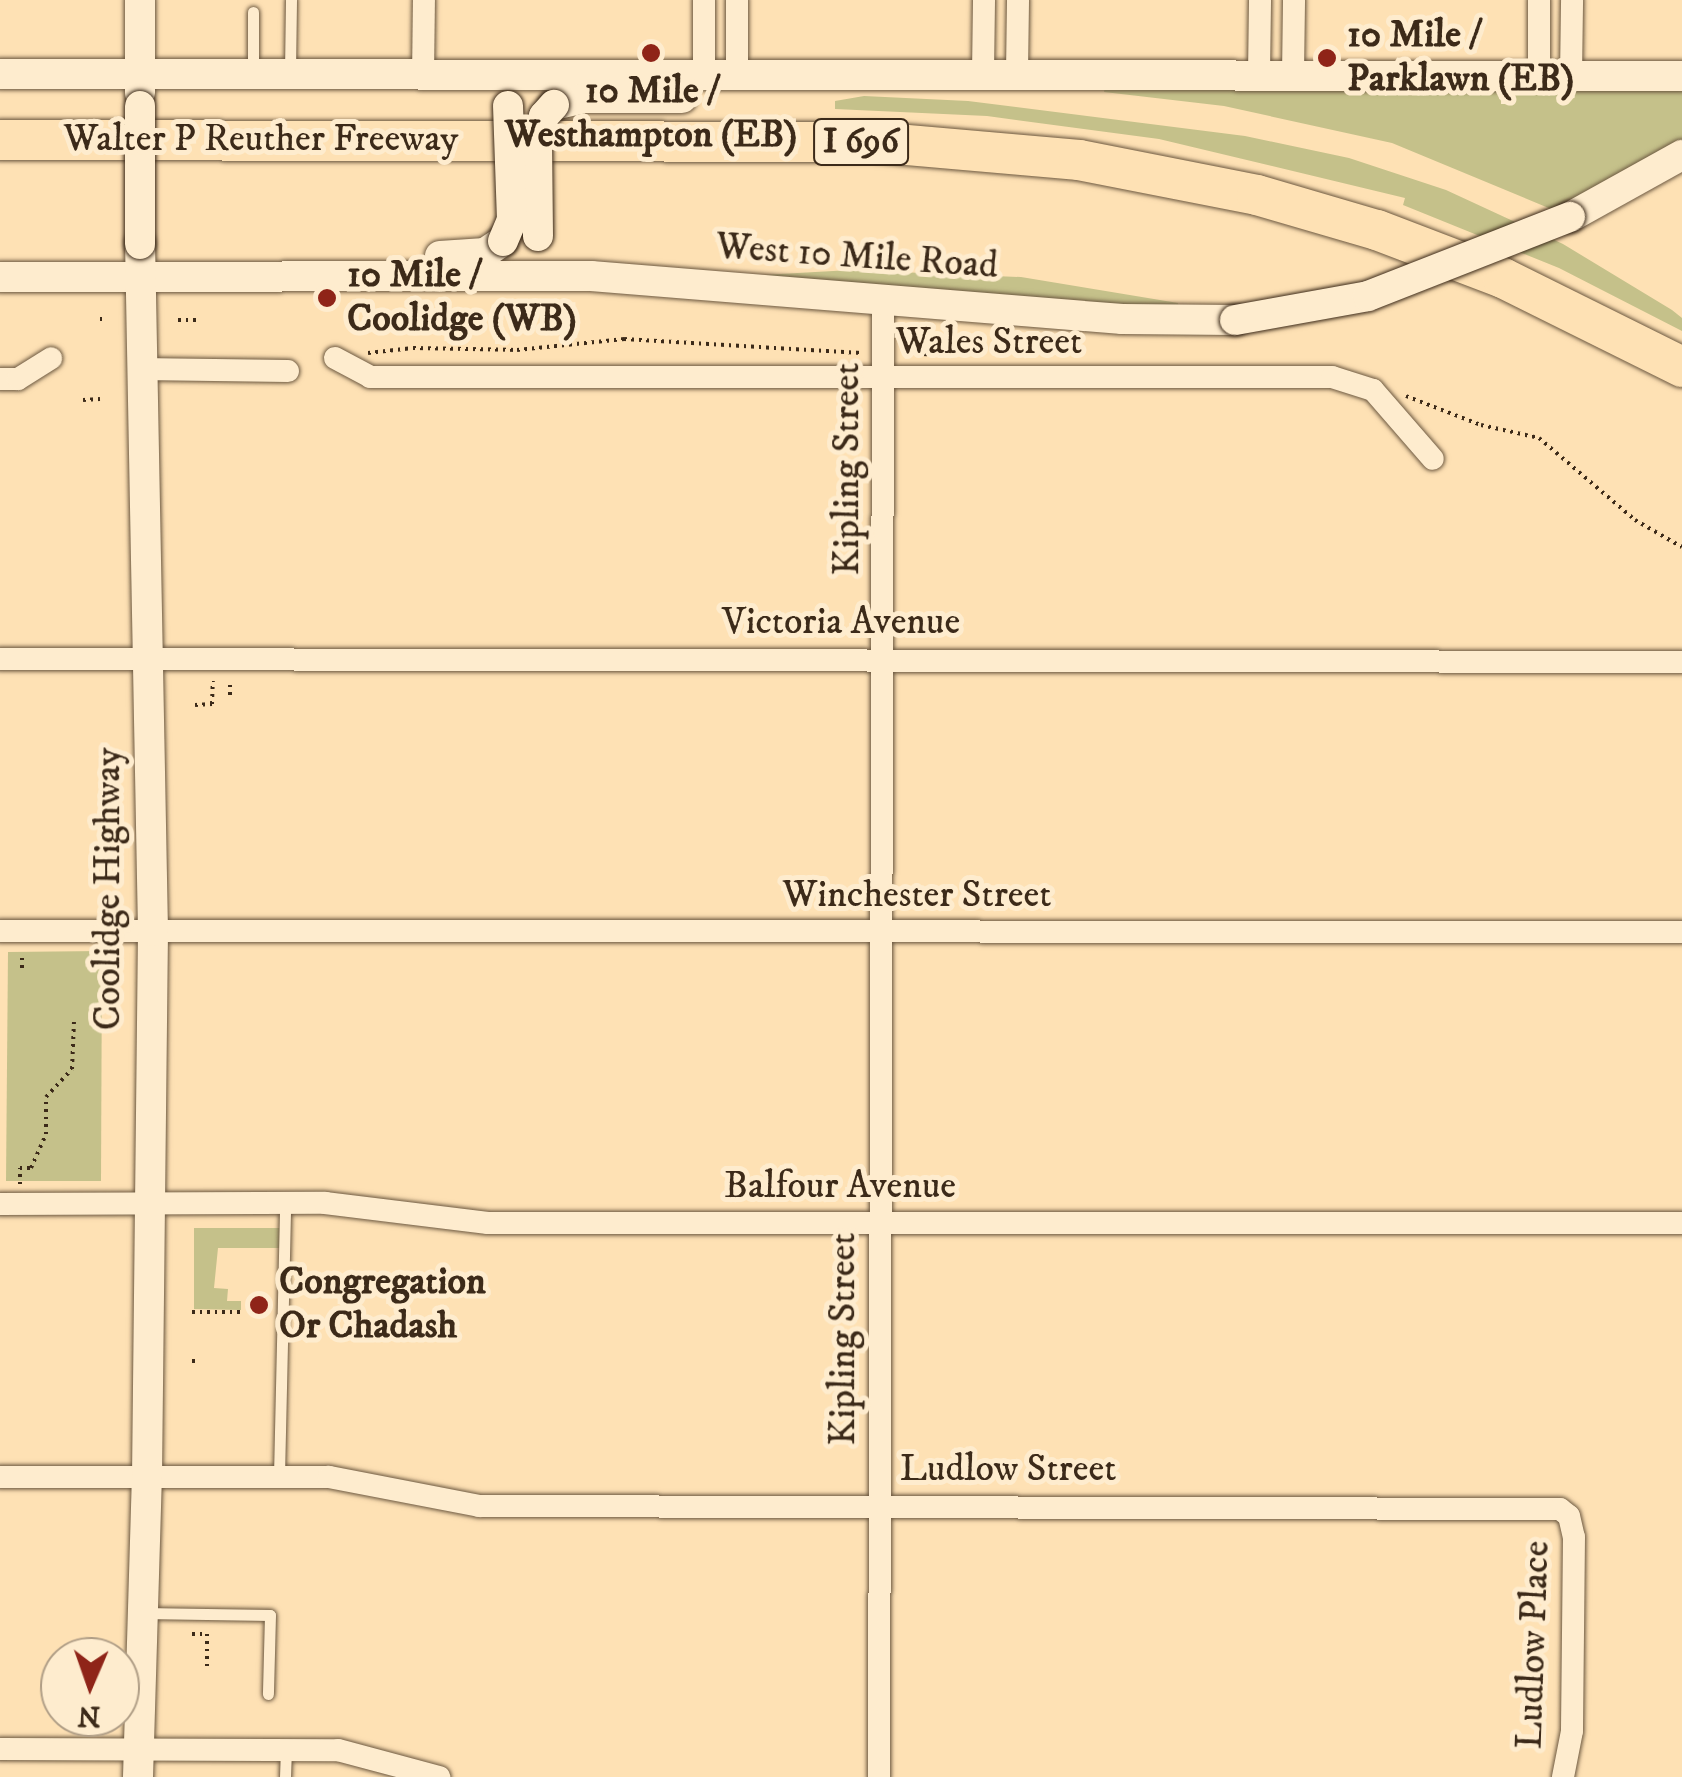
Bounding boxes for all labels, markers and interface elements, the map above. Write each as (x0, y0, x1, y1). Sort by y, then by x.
place label: 10 Mile / Parklawn (EB) (1347, 13, 1574, 102)
marker: 10 Mile / Westhampton (EB) (640, 42, 662, 64)
marker: 10 Mile / Parklawn (EB) (1316, 47, 1338, 69)
place label: 10 Mile / Westhampton (EB) (505, 69, 797, 158)
road number: I 696 (811, 112, 911, 172)
street label: Walter P Reuther Freeway (64, 117, 458, 163)
street label: West 10 Mile Road (714, 224, 1000, 290)
place label: 10 Mile / Coolidge (WB) (347, 253, 577, 342)
marker: 10 Mile / Coolidge (WB) (316, 287, 338, 309)
street label: Wales Street (896, 320, 1082, 366)
street label: Kipling Street (825, 363, 871, 575)
street label: Victoria Avenue (722, 600, 960, 646)
street label: Coolidge Highway (86, 748, 132, 1030)
street label: Winchester Street (783, 873, 1051, 919)
street label: Balfour Avenue (724, 1164, 956, 1210)
street label: Kipling Street (821, 1233, 867, 1445)
place label: Congregation Or Chadash (279, 1260, 486, 1350)
marker: Congregation Or Chadash (248, 1294, 270, 1316)
street label: Ludlow Street (900, 1447, 1116, 1493)
street label: Ludlow Place (1508, 1540, 1560, 1750)
north arrow (40, 1637, 140, 1737)
text: N (77, 1698, 101, 1733)

